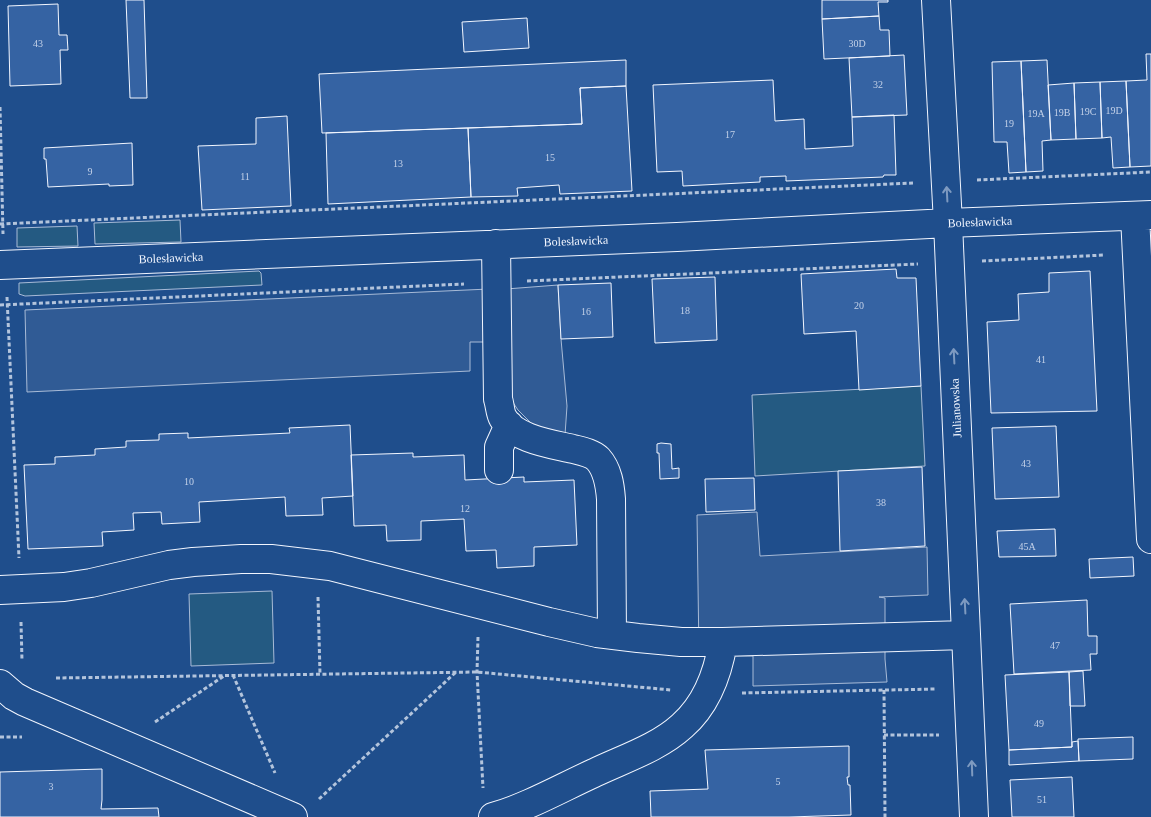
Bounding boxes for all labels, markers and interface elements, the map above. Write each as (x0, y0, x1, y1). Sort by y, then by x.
house number: 43 (33, 38, 43, 49)
house number: 30D (848, 38, 866, 49)
house number: 32 (873, 79, 883, 90)
house number: 19D (1105, 105, 1123, 116)
house number: 19C (1080, 106, 1097, 117)
house number: 19B (1054, 107, 1071, 118)
house number: 19A (1027, 108, 1045, 119)
house number: 19 (1004, 118, 1014, 129)
house number: 17 (725, 129, 735, 140)
house number: 15 (545, 152, 555, 163)
house number: 13 (393, 158, 403, 169)
house number: 9 (88, 166, 93, 177)
house number: 11 (240, 171, 250, 182)
one-way arrow (942, 186, 951, 202)
street label: Bolesławicka (947, 214, 1013, 230)
street label: Bolesławicka (543, 233, 609, 249)
street label: Bolesławicka (138, 250, 204, 266)
house number: 20 (854, 300, 864, 311)
house number: 18 (680, 305, 690, 316)
house number: 16 (581, 306, 591, 317)
one-way arrow (949, 348, 959, 364)
house number: 41 (1036, 354, 1046, 365)
street label: Julianowska (947, 377, 965, 438)
house number: 43 (1021, 458, 1031, 469)
house number: 10 (184, 476, 194, 487)
house number: 38 (876, 497, 886, 508)
house number: 12 (460, 503, 470, 514)
house number: 45A (1018, 541, 1036, 552)
one-way arrow (960, 598, 970, 614)
house number: 47 (1050, 640, 1060, 651)
house number: 49 (1034, 718, 1044, 729)
one-way arrow (967, 761, 976, 777)
house number: 5 (776, 776, 781, 787)
house number: 3 (49, 781, 54, 792)
house number: 51 (1037, 794, 1047, 805)

